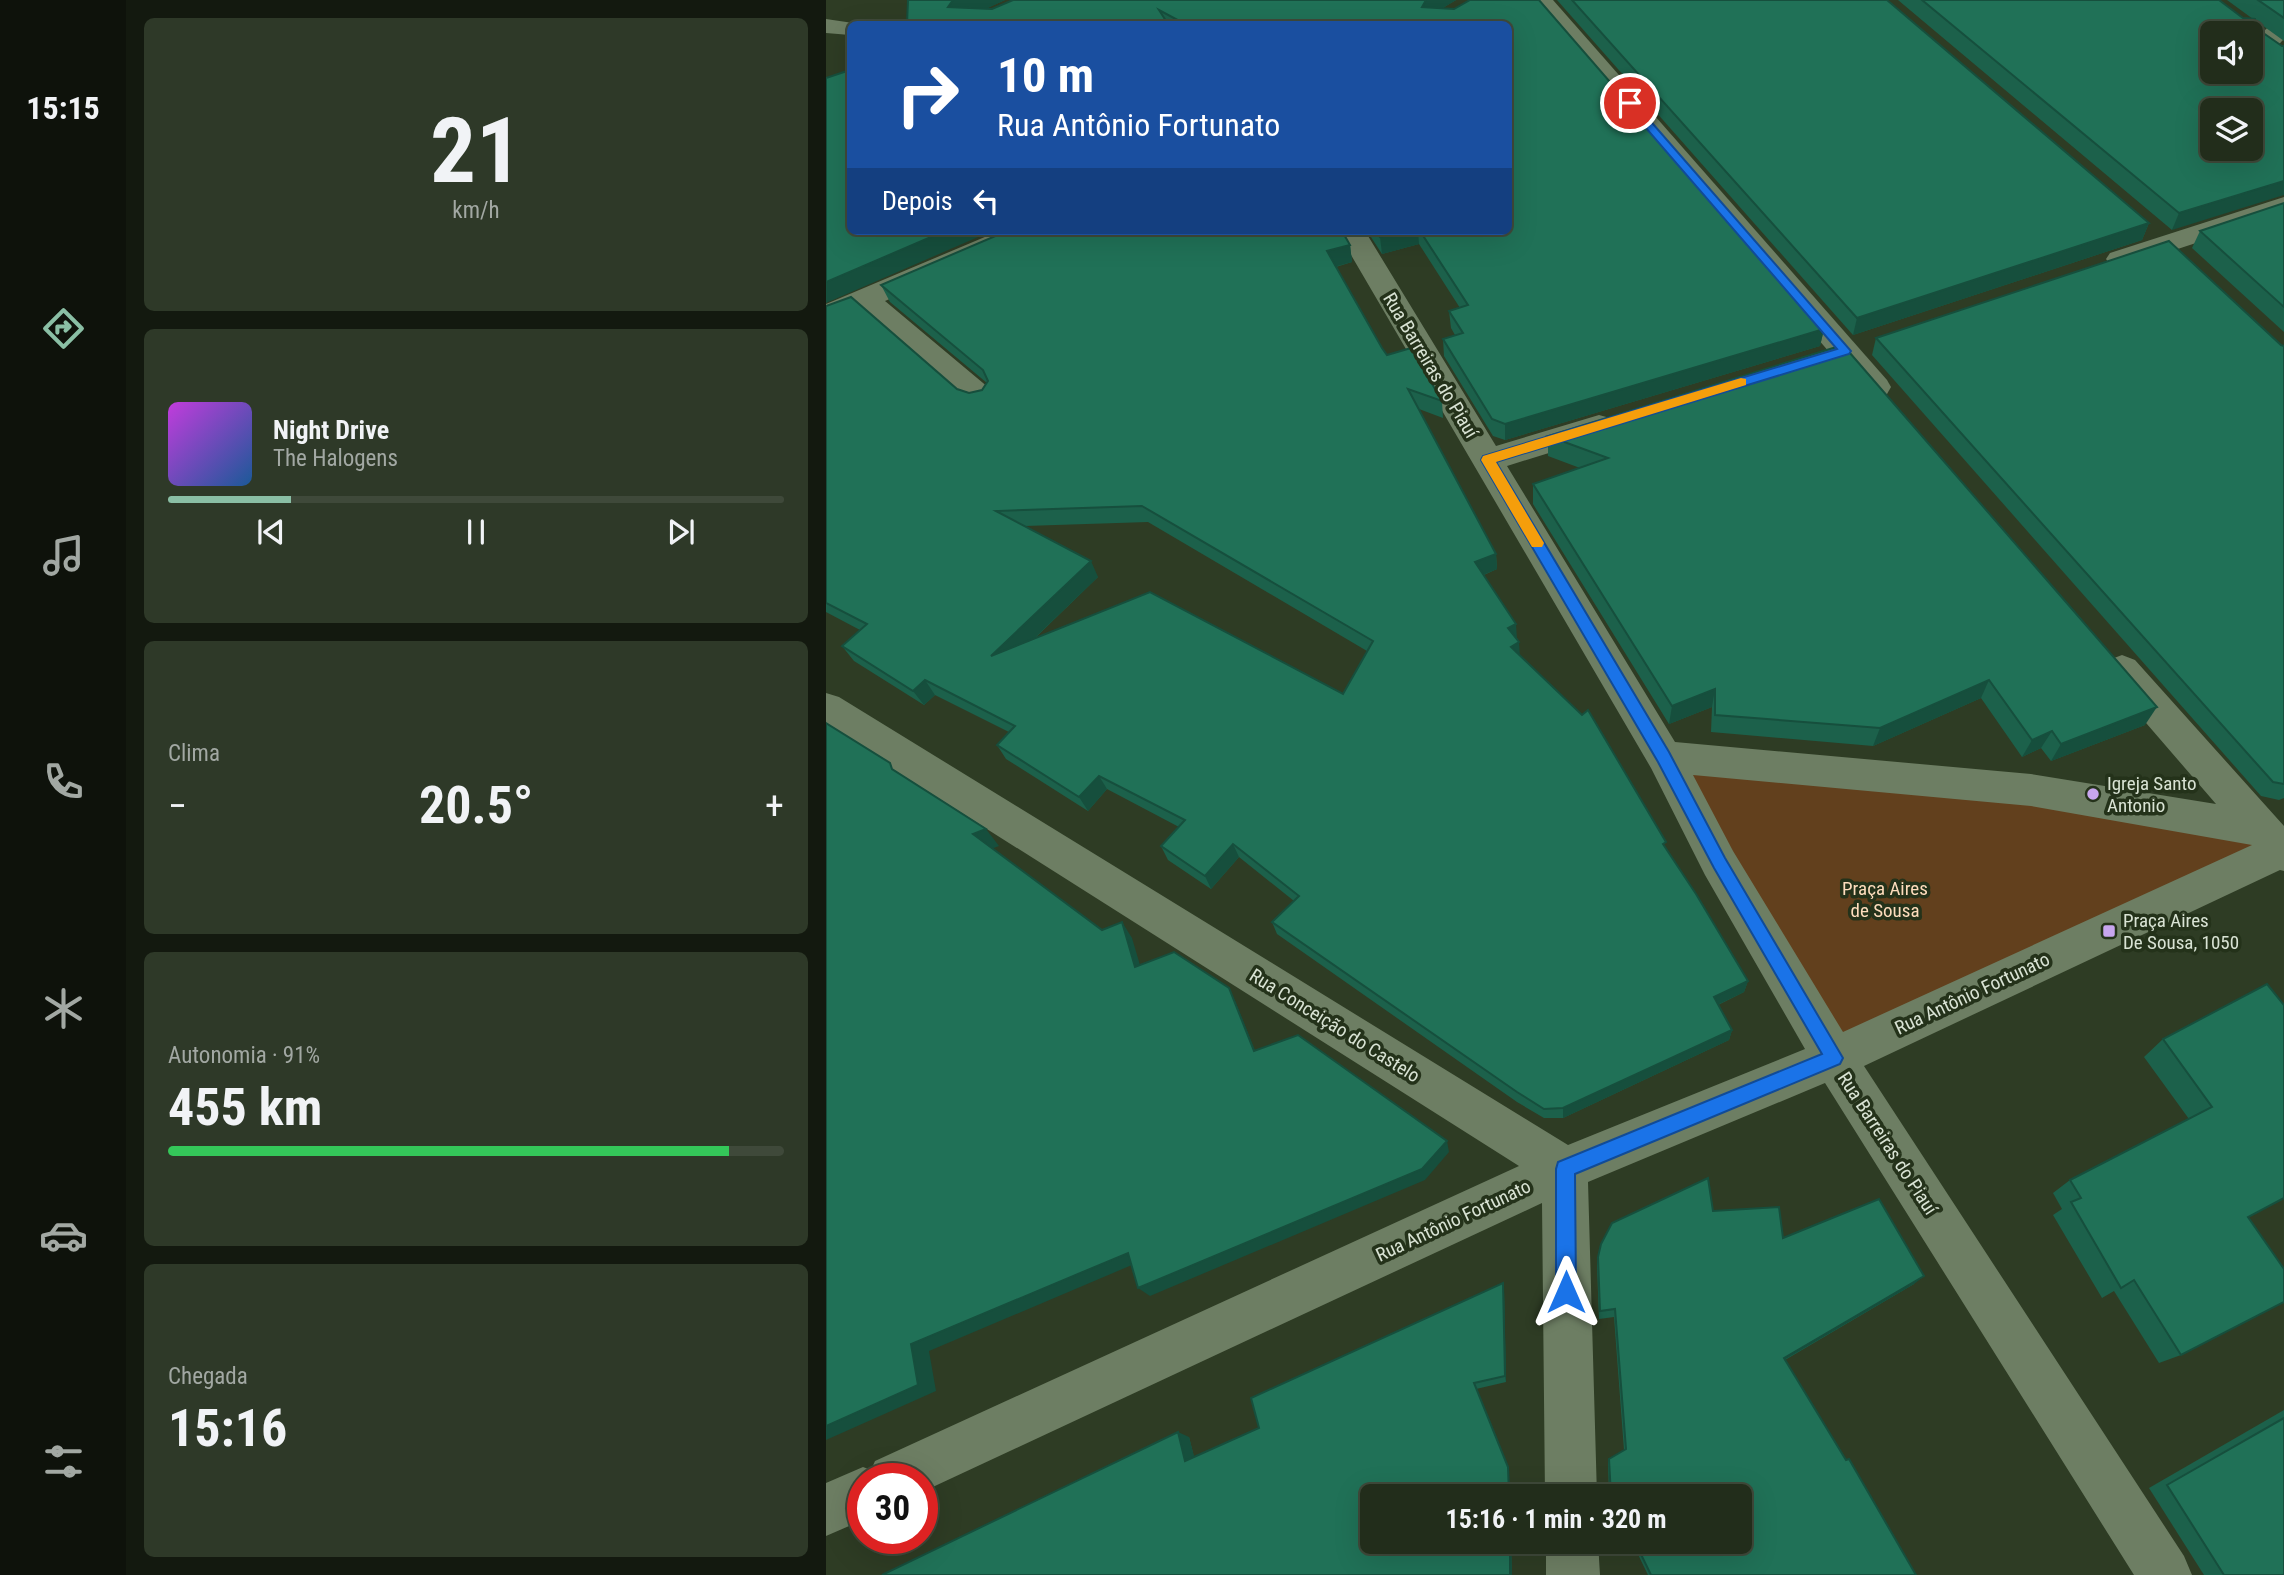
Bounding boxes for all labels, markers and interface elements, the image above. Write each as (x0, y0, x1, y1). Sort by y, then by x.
map controls (2200, 21, 2263, 161)
button: sound (2200, 21, 2263, 84)
text: 10 m (997, 47, 1094, 104)
icon: right (882, 49, 973, 140)
pin (1600, 73, 1660, 133)
icon: arrive (1611, 84, 1649, 122)
text: 15:15 (26, 89, 100, 127)
text: 21 (430, 98, 522, 204)
button: layers (2200, 98, 2263, 161)
text: Rua Antônio Fortunato (997, 106, 1280, 144)
icon: left (967, 182, 1005, 220)
text: Depois (882, 186, 953, 216)
text: km/h (452, 197, 500, 224)
street label: Rua Barreiras do Piauí (1378, 288, 1484, 443)
icon: directions (39, 304, 88, 353)
text: Night Drive (273, 415, 389, 445)
text: The Halogens (273, 445, 398, 472)
icon: previous (252, 513, 290, 551)
icon: pause (457, 513, 495, 551)
icon: next (662, 513, 700, 551)
icon: music (39, 531, 88, 580)
text: Clima (168, 740, 220, 767)
icon: phone (39, 757, 88, 806)
place label: Igreja Santo Antonio (2107, 772, 2197, 817)
text: 20.5° (419, 775, 533, 836)
text: − (168, 784, 187, 828)
text: + (765, 784, 784, 828)
marker: Igreja Santo Antonio (2085, 786, 2101, 802)
park label: Praça Aires de Sousa (1842, 877, 1928, 922)
place label: Praça Aires De Sousa, 1050 (2123, 909, 2239, 954)
marker: Praça Aires De Sousa, 1050 (2101, 923, 2117, 939)
street label: Rua Antônio Fortunato (1891, 947, 2053, 1039)
street label: Rua Conceição do Castelo (1245, 964, 1424, 1087)
icon: climate (39, 984, 88, 1033)
text: Autonomia · 91% (168, 1042, 320, 1069)
street label: Rua Barreiras do Piauí (1833, 1068, 1943, 1220)
text: 455 km (168, 1077, 322, 1138)
street label: Rua Antônio Fortunato (1372, 1174, 1534, 1266)
icon: car (39, 1211, 88, 1260)
position arrow (1529, 1255, 1603, 1329)
text: Chegada (168, 1363, 248, 1390)
text: 15:16 (168, 1398, 287, 1459)
icon: filters (39, 1437, 88, 1486)
speed limit sign: 30 (847, 1463, 938, 1554)
text: 15:16 · 1 min · 320 m (1446, 1504, 1666, 1534)

